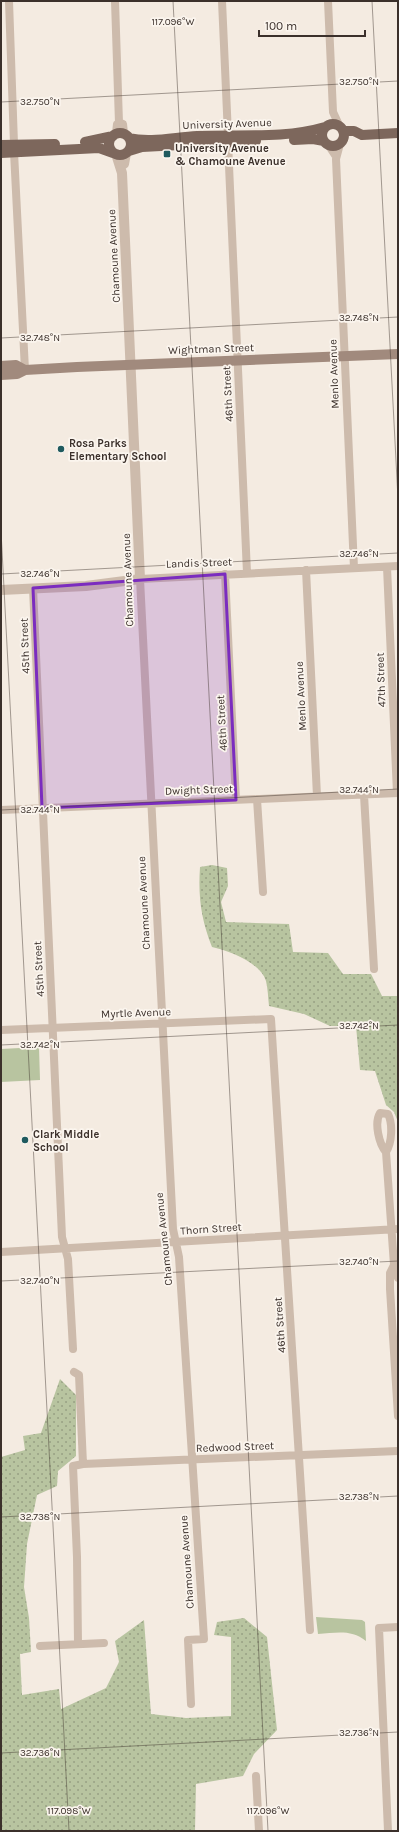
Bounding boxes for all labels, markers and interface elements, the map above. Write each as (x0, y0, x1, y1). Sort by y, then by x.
scale bar (259, 12, 365, 38)
text: 117.096°W (152, 16, 195, 28)
text: 100 m (265, 19, 297, 33)
text: 32.750°N (339, 76, 379, 88)
text: 32.750°N (20, 96, 60, 108)
street label: University Avenue (182, 116, 272, 132)
place label: University Avenue & Chamoune Avenue (175, 142, 286, 168)
marker: University Avenue & Chamoune Avenue (162, 149, 172, 159)
street label: Chamoune Avenue (105, 209, 123, 303)
text: 32.748°N (339, 312, 379, 324)
text: 32.748°N (20, 332, 60, 344)
street label: Menlo Avenue (326, 339, 342, 409)
street label: Wightman Street (168, 341, 254, 357)
street label: 46th Street (220, 366, 236, 422)
place label: Rosa Parks Elementary School (69, 437, 167, 463)
marker: Rosa Parks Elementary School (56, 444, 66, 454)
street label: Chamoune Avenue (120, 533, 136, 627)
text: 32.746°N (339, 548, 379, 560)
street label: Landis Street (166, 555, 232, 571)
text: 32.746°N (20, 568, 60, 580)
street label: 45th Street (18, 618, 32, 674)
street label: 47th Street (374, 652, 388, 708)
street label: Menlo Avenue (293, 661, 309, 731)
street label: 46th Street (214, 695, 230, 751)
street label: Dwight Street (165, 782, 233, 798)
text: 32.744°N (339, 784, 379, 796)
text: 32.744°N (20, 804, 60, 816)
street label: Chamoune Avenue (135, 856, 153, 950)
street label: 45th Street (31, 941, 47, 997)
street label: Myrtle Avenue (101, 1005, 172, 1021)
text: 32.742°N (339, 1020, 379, 1032)
text: 32.742°N (20, 1039, 60, 1051)
place label: Clark Middle School (33, 1128, 99, 1154)
marker: Clark Middle School (20, 1135, 30, 1145)
street label: Chamoune Avenue (153, 1191, 175, 1286)
street label: Thorn Street (180, 1220, 242, 1238)
text: 32.740°N (339, 1256, 379, 1268)
text: 32.740°N (20, 1275, 60, 1287)
street label: 46th Street (272, 1297, 288, 1353)
street label: Redwood Street (196, 1439, 274, 1455)
text: 32.738°N (339, 1491, 379, 1503)
text: 32.738°N (20, 1511, 60, 1523)
street label: Chamoune Avenue (177, 1515, 197, 1609)
text: 32.736°N (339, 1727, 379, 1739)
text: 32.736°N (20, 1747, 60, 1759)
text: 117.098°W (47, 1805, 91, 1817)
text: 117.096°W (247, 1805, 290, 1817)

